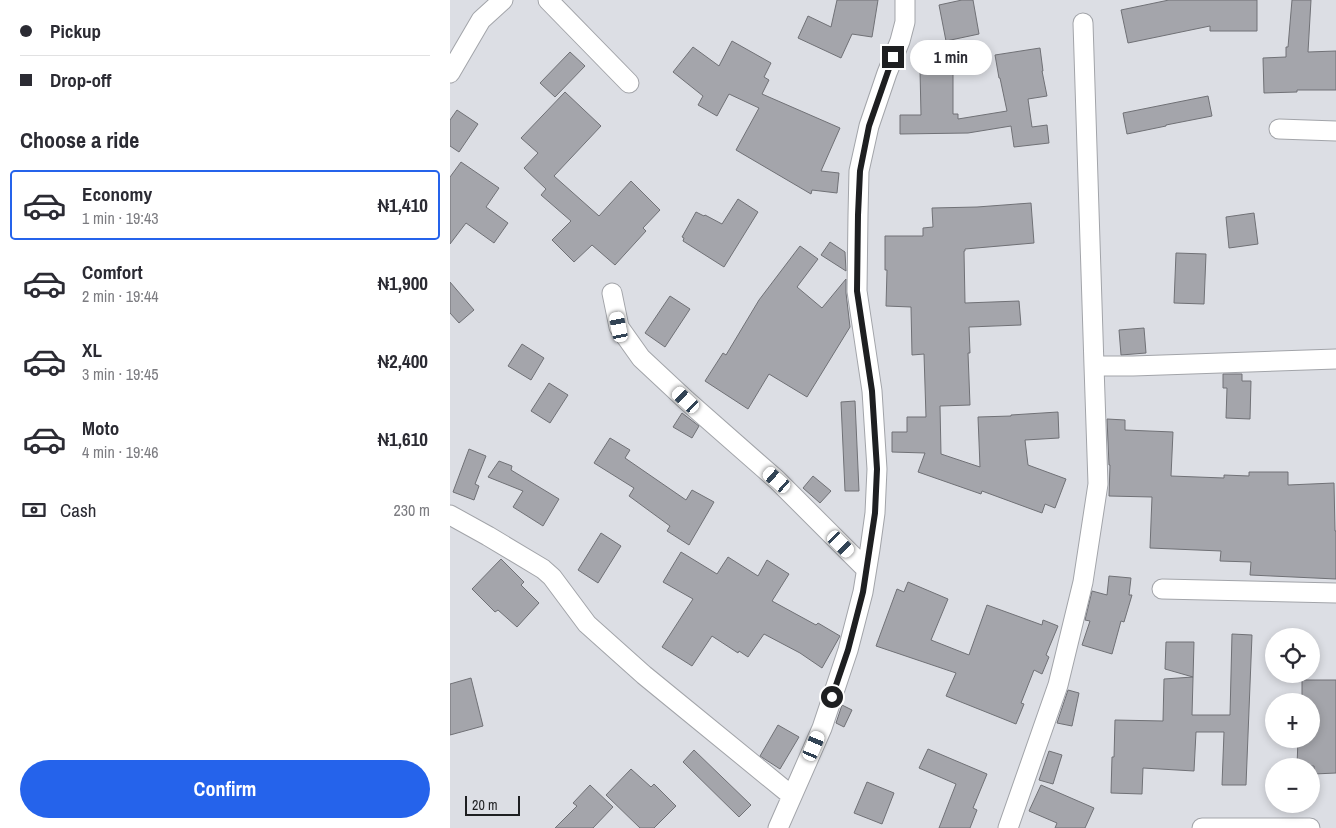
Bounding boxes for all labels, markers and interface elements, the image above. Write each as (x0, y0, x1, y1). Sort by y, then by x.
text: Pickup (50, 18, 101, 44)
callout: 1 min (910, 40, 993, 74)
route end (882, 46, 904, 68)
text: 1 min (934, 46, 968, 68)
text: Drop-off (50, 67, 111, 93)
text: Choose a ride (20, 125, 139, 155)
text: Economy (82, 181, 152, 207)
icon: car (22, 183, 67, 228)
text: ₦1,410 (378, 192, 428, 218)
text: 1 min · 19:43 (82, 207, 159, 229)
text: Comfort (82, 259, 143, 285)
icon: car (22, 261, 67, 306)
text: ₦1,900 (378, 270, 428, 296)
text: 2 min · 19:44 (82, 285, 159, 307)
car (608, 311, 629, 343)
text: XL (82, 337, 102, 363)
icon: car (22, 339, 67, 384)
text: ₦2,400 (378, 348, 428, 374)
text: 3 min · 19:45 (82, 363, 159, 385)
car (669, 384, 702, 416)
text: Moto (82, 415, 119, 441)
icon: car (22, 417, 67, 462)
text: ₦1,610 (378, 426, 428, 452)
text: 4 min · 19:46 (82, 441, 159, 463)
car (760, 464, 793, 496)
icon: cash (20, 496, 48, 524)
text: Cash (60, 497, 96, 523)
text: 230 m (394, 499, 430, 521)
car (825, 528, 856, 560)
map controls (1265, 628, 1320, 813)
button: locate (1265, 628, 1320, 683)
route start (821, 686, 843, 708)
button: + (1265, 693, 1320, 748)
car (801, 729, 826, 763)
button: − (1265, 758, 1320, 813)
button: Confirm (20, 760, 430, 818)
scale bar (465, 793, 520, 816)
text: 20 m (472, 796, 498, 814)

